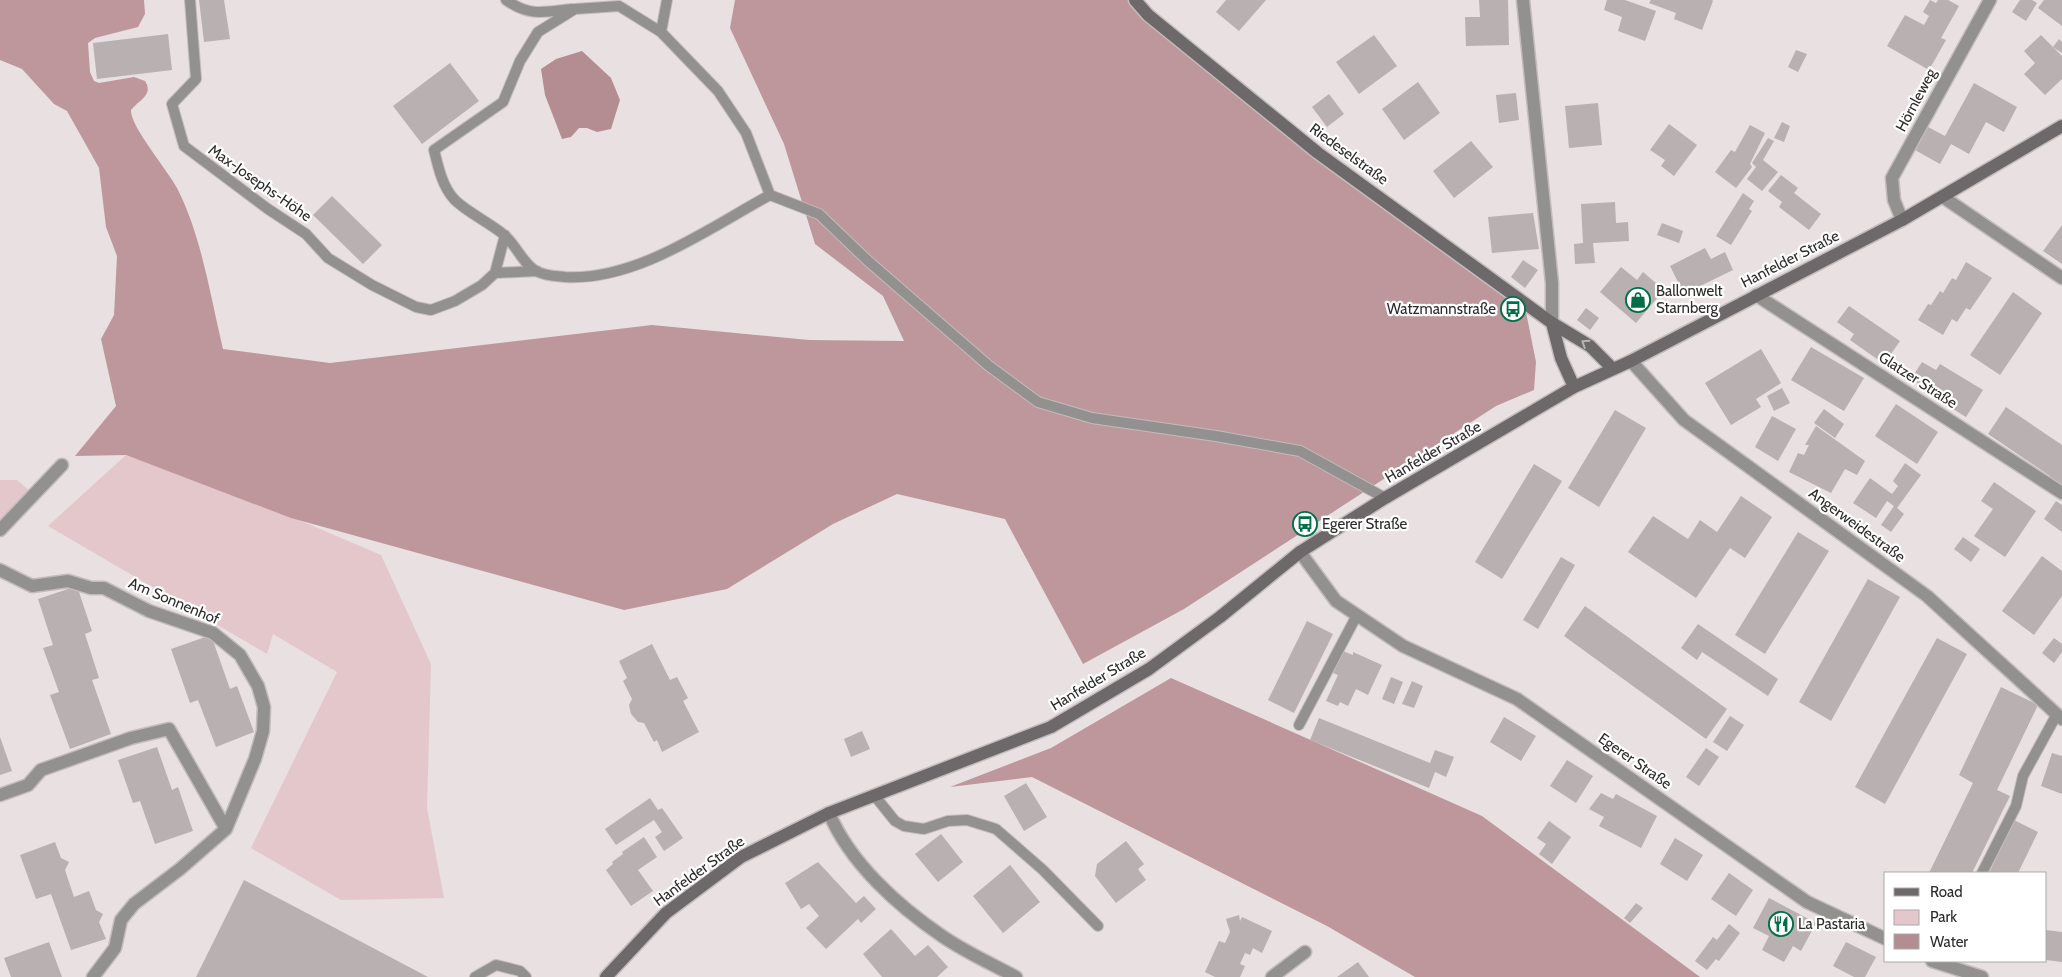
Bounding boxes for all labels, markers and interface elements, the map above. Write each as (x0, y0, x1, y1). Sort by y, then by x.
street label: Hörnleweg (1892, 65, 1940, 135)
street label: Riedeselstraße (1306, 120, 1392, 189)
street label: Max-Josephs-Höhe (205, 141, 315, 226)
street label: Hanfelder Straße (1738, 226, 1842, 291)
place label: Ballonwelt Starnberg (1656, 282, 1723, 317)
shop icon: Ballonwelt Starnberg (1625, 287, 1651, 313)
bus stop icon: Watzmannstraße (1500, 296, 1526, 322)
place label: Watzmannstraße (1387, 300, 1496, 318)
one-way arrow (1582, 340, 1591, 349)
street label: Glatzer Straße (1875, 348, 1961, 412)
street label: Hanfelder Straße (1382, 417, 1484, 487)
street label: Angerweidestraße (1805, 484, 1909, 566)
bus stop icon: Egerer Straße (1292, 511, 1318, 537)
place label: Egerer Straße (1322, 515, 1408, 533)
street label: Am Sonnenhof (126, 574, 222, 628)
street label: Hanfelder Straße (1047, 643, 1149, 714)
street label: Egerer Straße (1595, 729, 1675, 793)
street label: Hanfelder Straße (650, 832, 748, 910)
legend (1884, 872, 2047, 962)
text: Road (1930, 883, 1963, 901)
text: Park (1930, 908, 1957, 926)
restaurant icon: La Pastaria (1768, 911, 1794, 937)
place label: La Pastaria (1798, 915, 1866, 933)
text: Water (1930, 933, 1968, 951)

